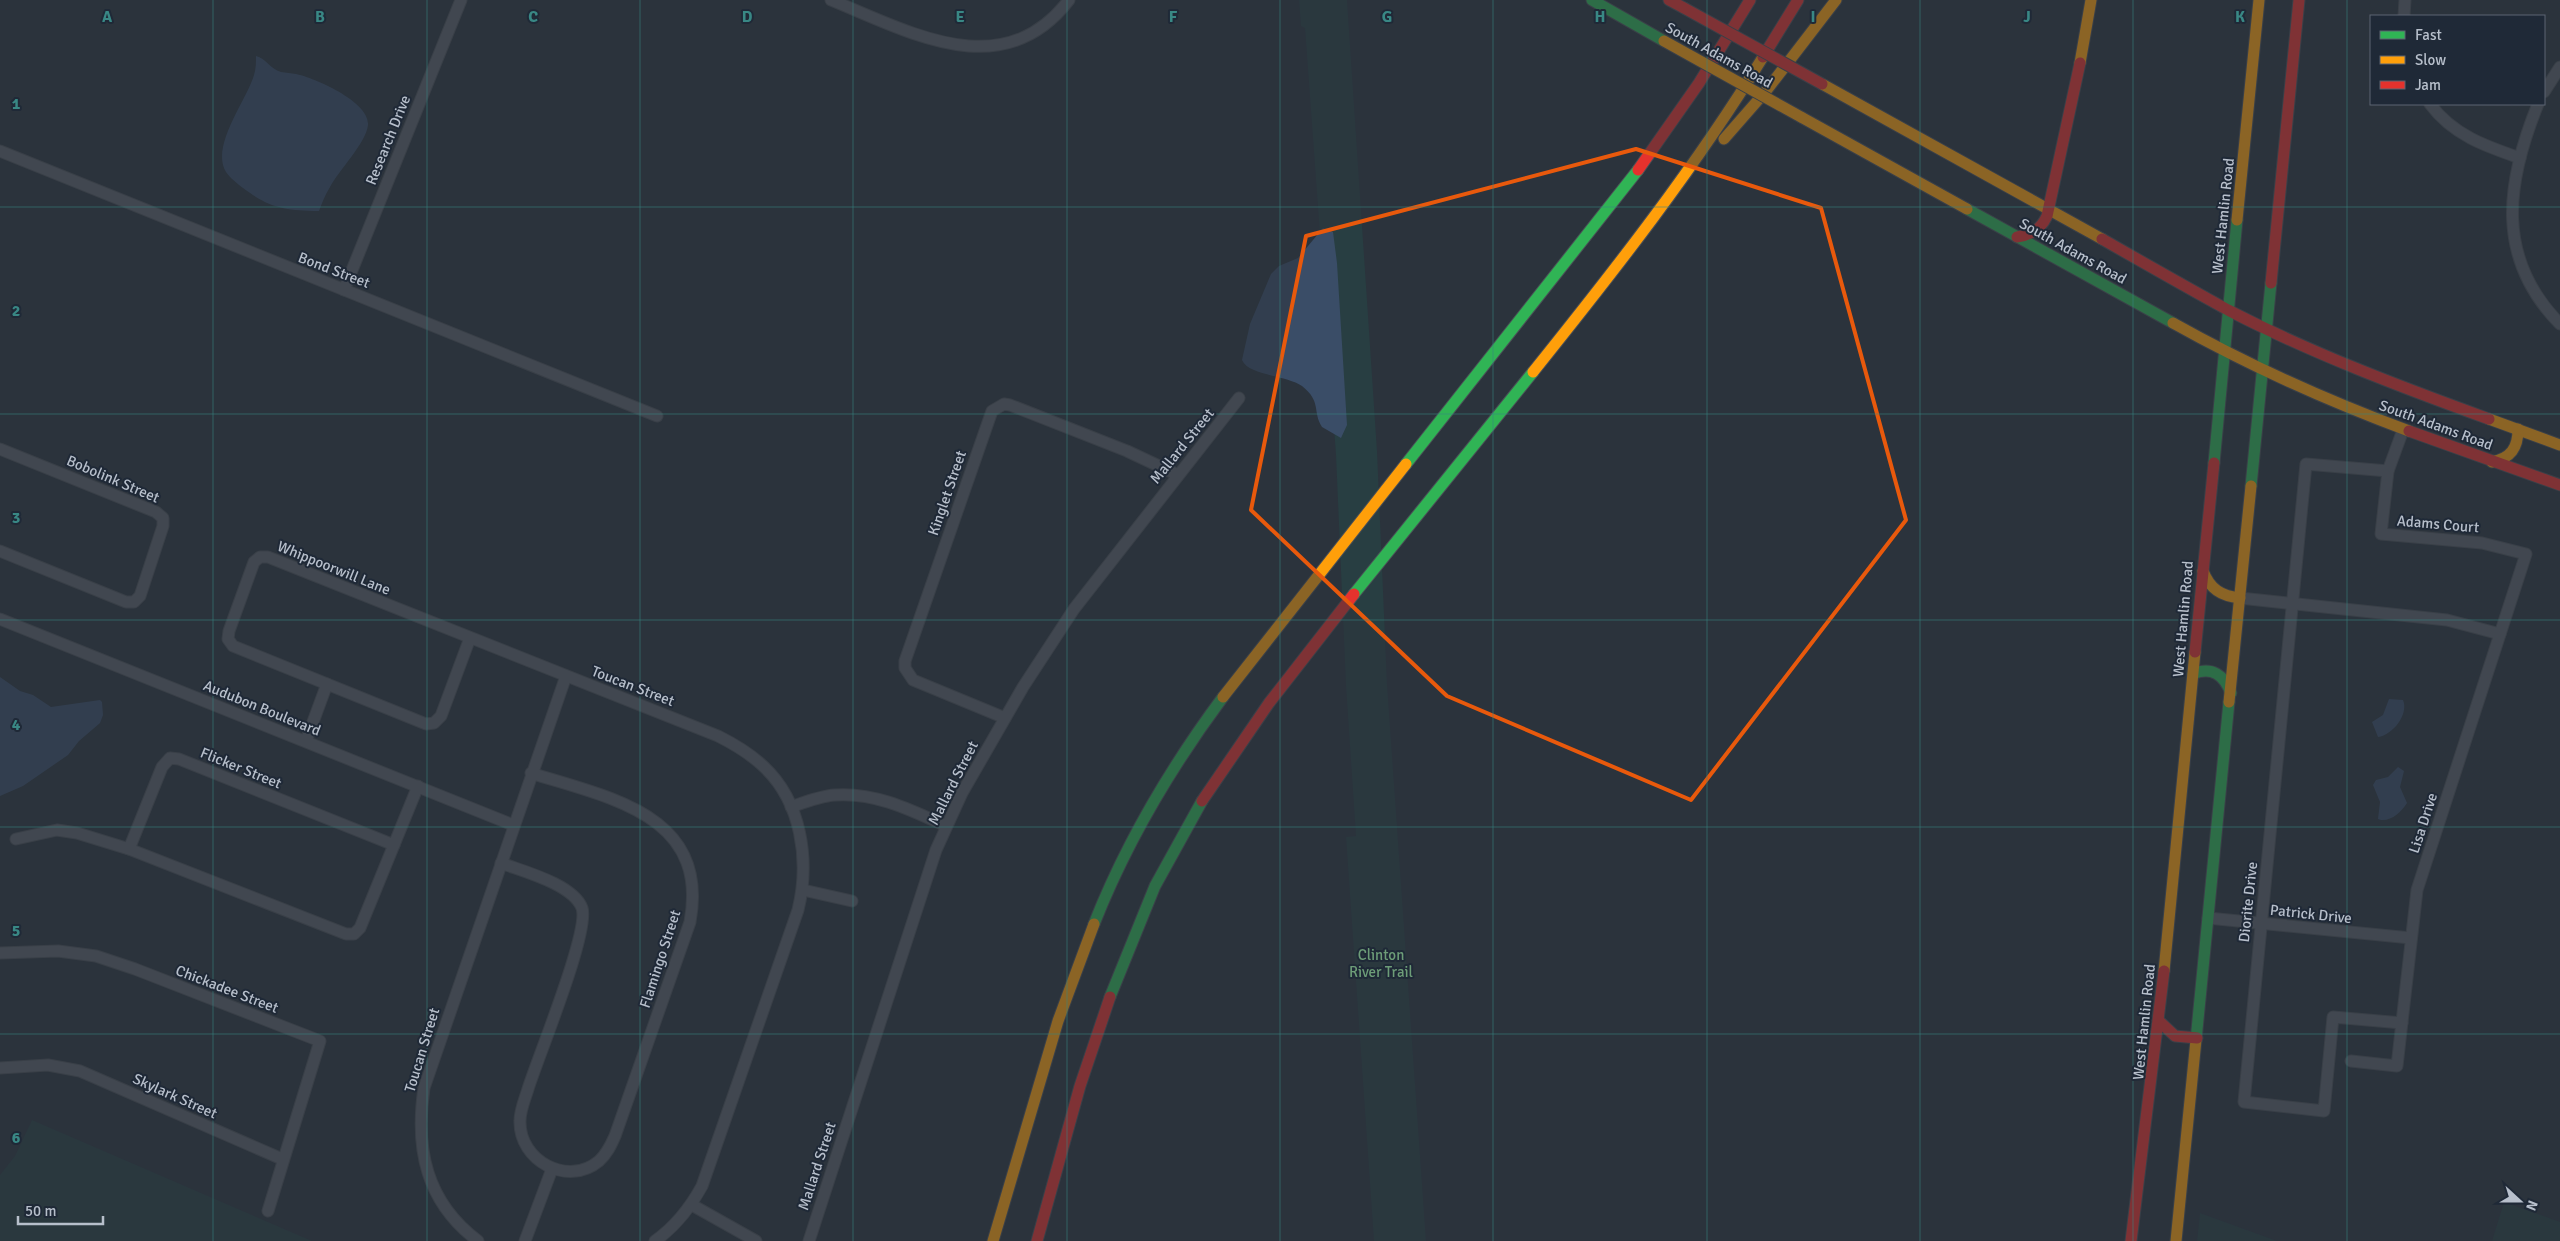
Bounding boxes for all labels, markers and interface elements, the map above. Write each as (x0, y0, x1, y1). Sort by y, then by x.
text: A (102, 7, 113, 27)
text: B (315, 7, 325, 27)
text: C (528, 7, 538, 27)
text: D (742, 7, 753, 27)
text: E (955, 7, 965, 27)
text: F (1169, 7, 1178, 27)
text: G (1382, 7, 1392, 27)
text: H (1595, 7, 1605, 27)
text: I (1810, 7, 1816, 27)
text: J (2023, 7, 2031, 27)
text: K (2235, 7, 2245, 27)
legend (2370, 15, 2545, 105)
street label: South Adams Road (1662, 18, 1776, 92)
text: Fast (2415, 26, 2442, 44)
text: Slow (2415, 51, 2446, 69)
text: Jam (2415, 76, 2441, 94)
street label: Research Drive (362, 92, 414, 188)
text: 1 (12, 94, 21, 114)
street label: West Hamlin Road (2208, 157, 2238, 275)
street label: South Adams Road (2016, 214, 2130, 288)
street label: Bond Street (296, 248, 372, 292)
text: 2 (12, 301, 20, 321)
street label: South Adams Road (2377, 396, 2495, 454)
street label: Mallard Street (1146, 405, 1218, 487)
street label: Kinglet Street (924, 448, 970, 538)
street label: Bobolink Street (64, 451, 162, 507)
text: 3 (12, 508, 20, 528)
street label: Adams Court (2396, 511, 2480, 537)
street label: Whippoorwill Lane (275, 537, 393, 599)
street label: West Hamlin Road (2169, 560, 2197, 678)
street label: Toucan Street (589, 662, 677, 710)
street label: Audubon Boulevard (201, 676, 323, 740)
text: 4 (12, 715, 21, 735)
street label: Mallard Street (924, 738, 982, 828)
street label: Flicker Street (198, 744, 284, 792)
street label: Lisa Drive (2405, 790, 2441, 856)
street label: Diorite Drive (2235, 861, 2261, 943)
street label: Patrick Drive (2269, 901, 2353, 927)
street label: Flamingo Street (636, 908, 684, 1010)
text: 5 (12, 921, 20, 941)
park label: Clinton River Trail (1349, 946, 1413, 981)
street label: Chickadee Street (173, 961, 281, 1017)
street label: West Hamlin Road (2129, 963, 2159, 1081)
street label: Toucan Street (401, 1006, 443, 1094)
street label: Skylark Street (130, 1069, 220, 1123)
street label: Mallard Street (794, 1120, 840, 1212)
text: 6 (12, 1128, 21, 1148)
north arrow (2495, 1176, 2545, 1226)
scale bar (18, 1194, 102, 1226)
text: N (2522, 1198, 2541, 1213)
text: 50 m (25, 1202, 56, 1220)

